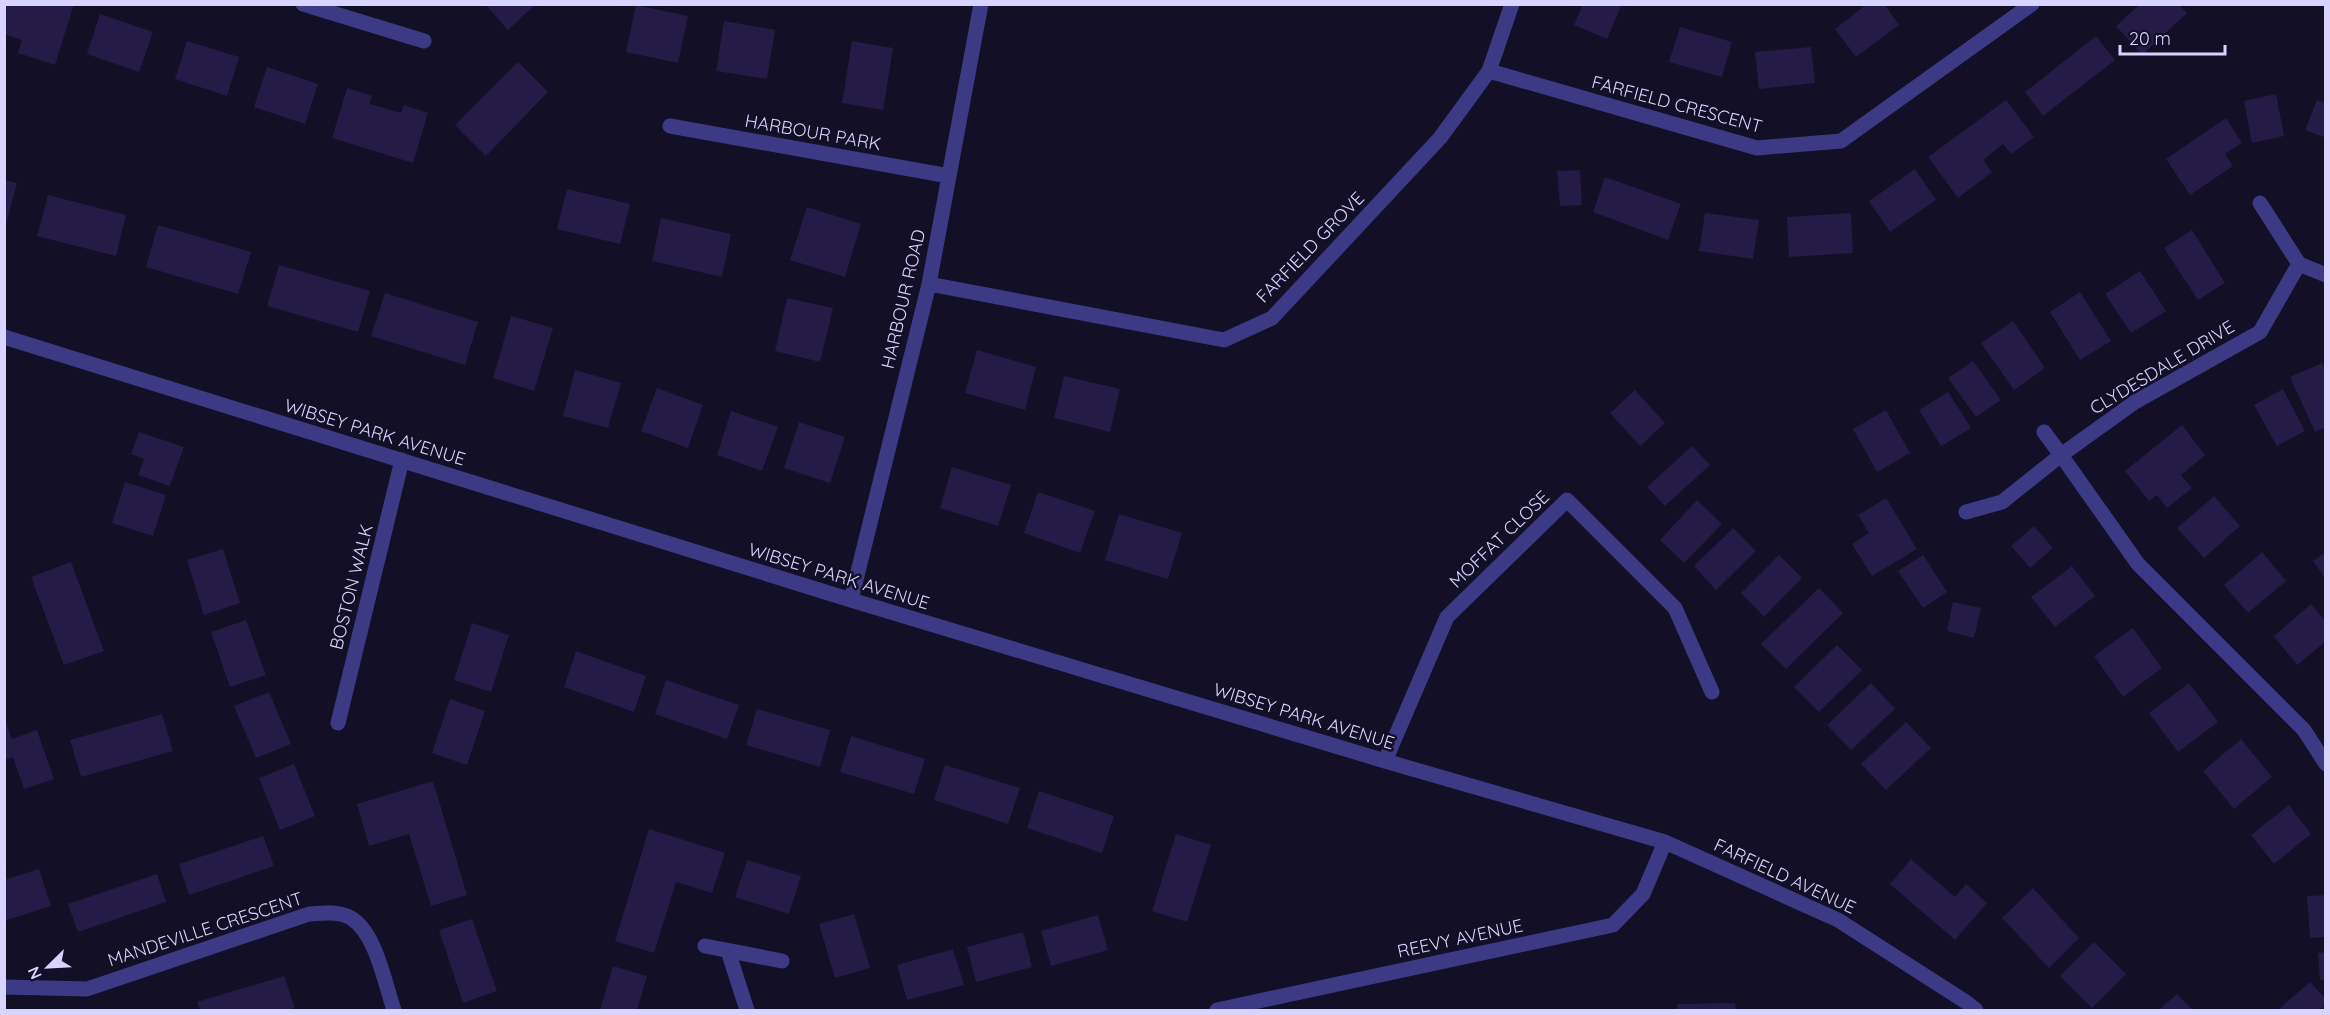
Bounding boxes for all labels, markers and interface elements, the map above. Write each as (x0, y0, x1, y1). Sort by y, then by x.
scale bar (2120, 18, 2225, 56)
text: 20 m (2129, 27, 2171, 50)
street label: FARFIELD CRESCENT (1589, 70, 1765, 138)
street label: HARBOUR PARK (743, 109, 883, 155)
street label: FARFIELD GROVE (1251, 187, 1369, 307)
street label: HARBOUR ROAD (876, 227, 930, 371)
street label: CLYDESDALE DRIVE (2086, 315, 2238, 419)
street label: WIBSEY PARK AVENUE (282, 394, 468, 470)
street label: MOFFAT CLOSE (1444, 485, 1554, 593)
street label: BOSTON WALK (324, 522, 378, 652)
street label: WIBSEY PARK AVENUE (746, 538, 932, 614)
street label: WIBSEY PARK AVENUE (1211, 678, 1397, 754)
street label: FARFIELD AVENUE (1710, 833, 1860, 919)
street label: MANDEVILLE CRESCENT (105, 887, 306, 971)
street label: REEVY AVENUE (1395, 913, 1525, 963)
north arrow (18, 937, 78, 997)
text: N (23, 964, 46, 983)

